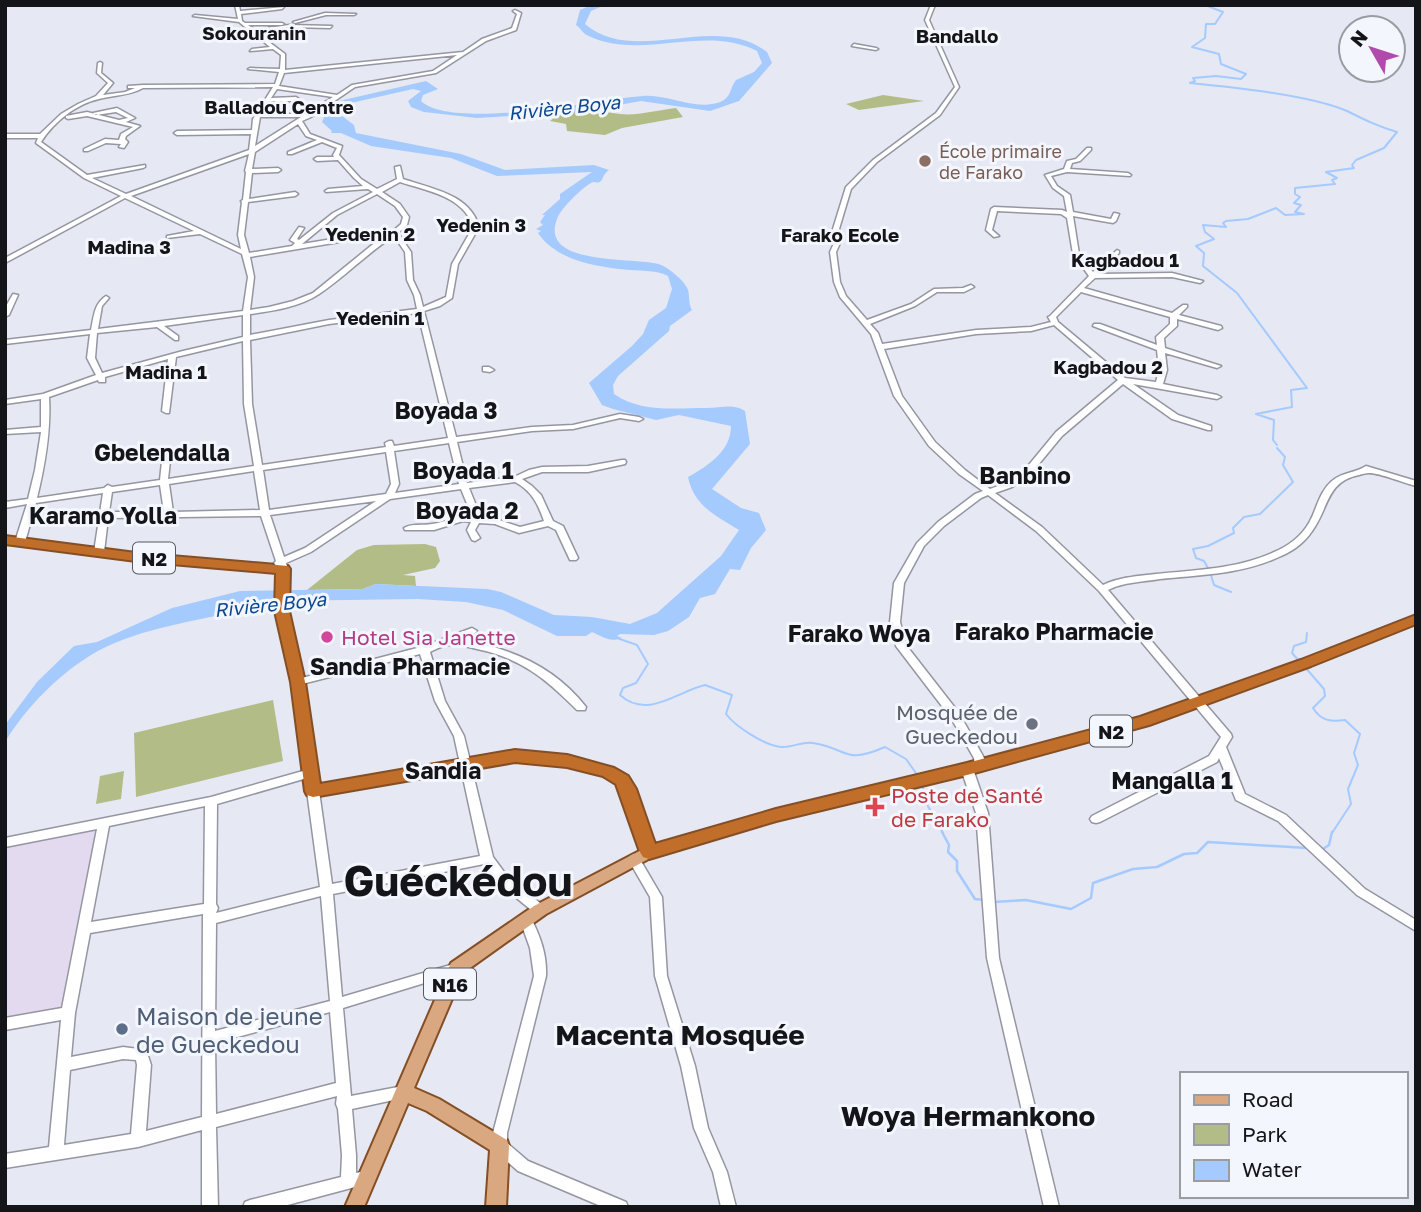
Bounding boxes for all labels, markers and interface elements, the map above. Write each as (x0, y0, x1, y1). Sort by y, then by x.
north arrow (1337, 14, 1407, 84)
district label: Sokouranin (202, 21, 306, 44)
district label: Bandallo (916, 24, 998, 47)
text: N (1345, 25, 1372, 51)
water label: Rivière Boya (507, 90, 622, 124)
district label: Balladou Centre (204, 95, 354, 118)
place label: École primaire de Farako (939, 140, 1062, 183)
marker: École primaire de Farako (917, 153, 933, 169)
district label: Yedenin 3 (436, 213, 526, 236)
district label: Yedenin 2 (325, 222, 415, 245)
district label: Farako Ecole (781, 223, 899, 246)
district label: Madina 3 (87, 235, 171, 258)
district label: Kagbadou 1 (1071, 248, 1179, 271)
district label: Yedenin 1 (336, 306, 424, 329)
district label: Kagbadou 2 (1053, 355, 1163, 378)
district label: Madina 1 (125, 360, 207, 383)
district label: Boyada 3 (394, 396, 498, 424)
district label: Gbelendalla (94, 438, 230, 466)
district label: Boyada 1 (413, 456, 514, 484)
district label: Banbino (979, 461, 1071, 489)
district label: Boyada 2 (415, 496, 519, 524)
district label: Karamo Yolla (29, 501, 177, 529)
road number: N2 (133, 542, 175, 573)
water label: Rivière Boya (213, 587, 328, 621)
district label: Farako Pharmacie (954, 617, 1154, 645)
district label: Farako Woya (788, 619, 930, 647)
place label: Hotel Sia Janette (341, 624, 516, 650)
marker: Hotel Sia Janette (319, 629, 335, 645)
district label: Sandia Pharmacie (310, 652, 510, 680)
place label: Mosquée de Gueckedou (896, 699, 1018, 749)
marker: Mosquée de Gueckedou (1024, 716, 1040, 732)
road number: N2 (1090, 716, 1132, 746)
district label: Sandia (405, 756, 481, 784)
district label: Mangalla 1 (1111, 766, 1233, 794)
place label: Poste de Santé de Farako (891, 782, 1043, 832)
marker: Poste de Santé de Farako (865, 797, 885, 817)
district label: Guéckédou (343, 855, 573, 905)
road number: N16 (424, 968, 476, 1000)
place label: Maison de jeune de Gueckedou (136, 1001, 323, 1058)
district label: Macenta Mosquée (555, 1018, 805, 1051)
marker: Maison de jeune de Gueckedou (114, 1021, 130, 1037)
legend (1180, 1072, 1407, 1198)
text: Road (1242, 1086, 1293, 1112)
district label: Woya Hermankono (841, 1099, 1095, 1132)
text: Park (1242, 1121, 1288, 1147)
text: Water (1242, 1156, 1302, 1182)

